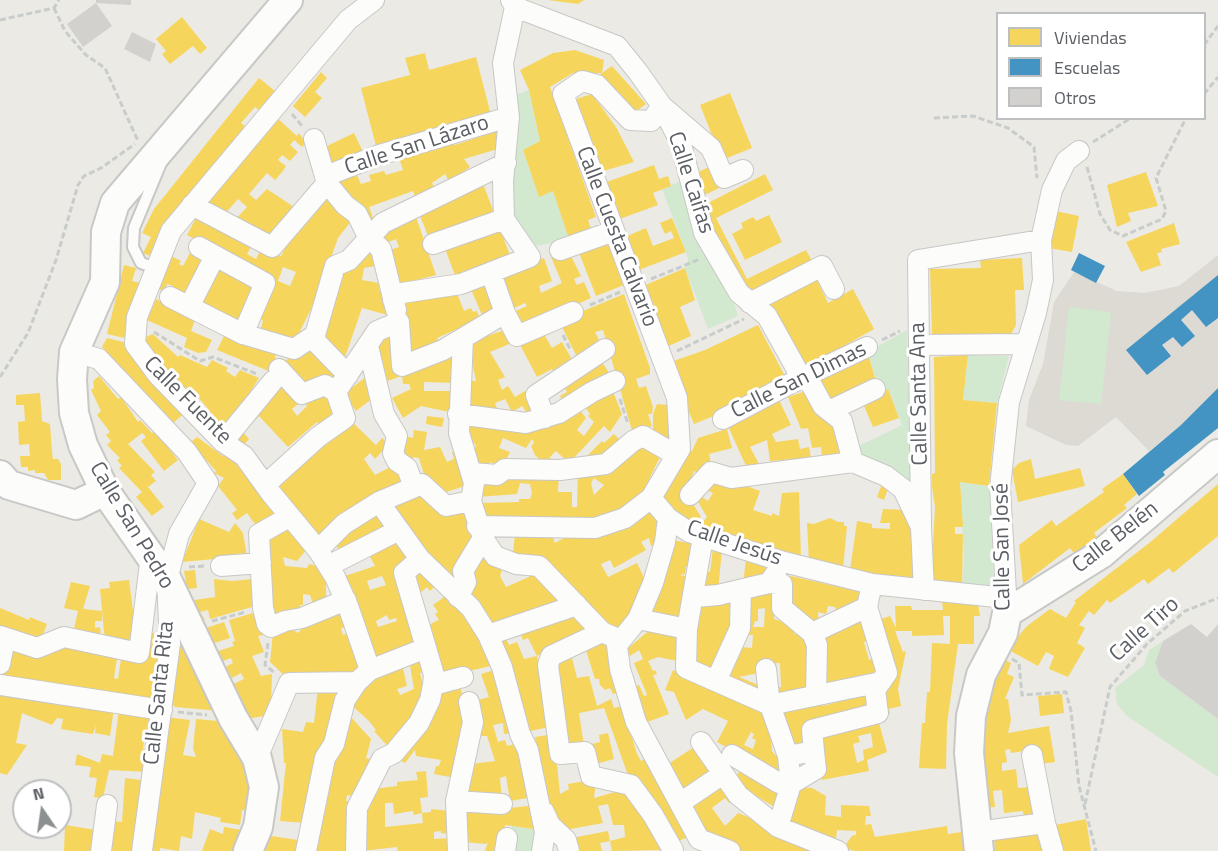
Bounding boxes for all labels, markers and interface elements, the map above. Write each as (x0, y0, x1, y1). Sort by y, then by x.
legend (996, 12, 1206, 120)
text: Viviendas (1054, 24, 1127, 51)
text: Escuelas (1054, 54, 1120, 81)
text: Otros (1054, 84, 1096, 111)
street label: Calle San Lázaro (341, 110, 493, 182)
street label: Calle Caifas (661, 129, 719, 237)
street label: Calle Cuesta Calvario (569, 143, 663, 331)
street label: Calle Santa Ana (906, 322, 934, 466)
street label: Calle San Dimas (727, 337, 871, 425)
street label: Calle Fuente (137, 351, 237, 451)
street label: Calle San Pedro (83, 458, 179, 594)
street label: Calle San José (989, 483, 1017, 611)
street label: Calle Belén (1068, 496, 1164, 580)
street label: Calle Jesús (683, 515, 785, 573)
street label: Calle Tiro (1105, 592, 1185, 668)
street label: Calle Santa Rita (139, 620, 181, 766)
north arrow (12, 779, 72, 839)
text: N (30, 780, 47, 806)

